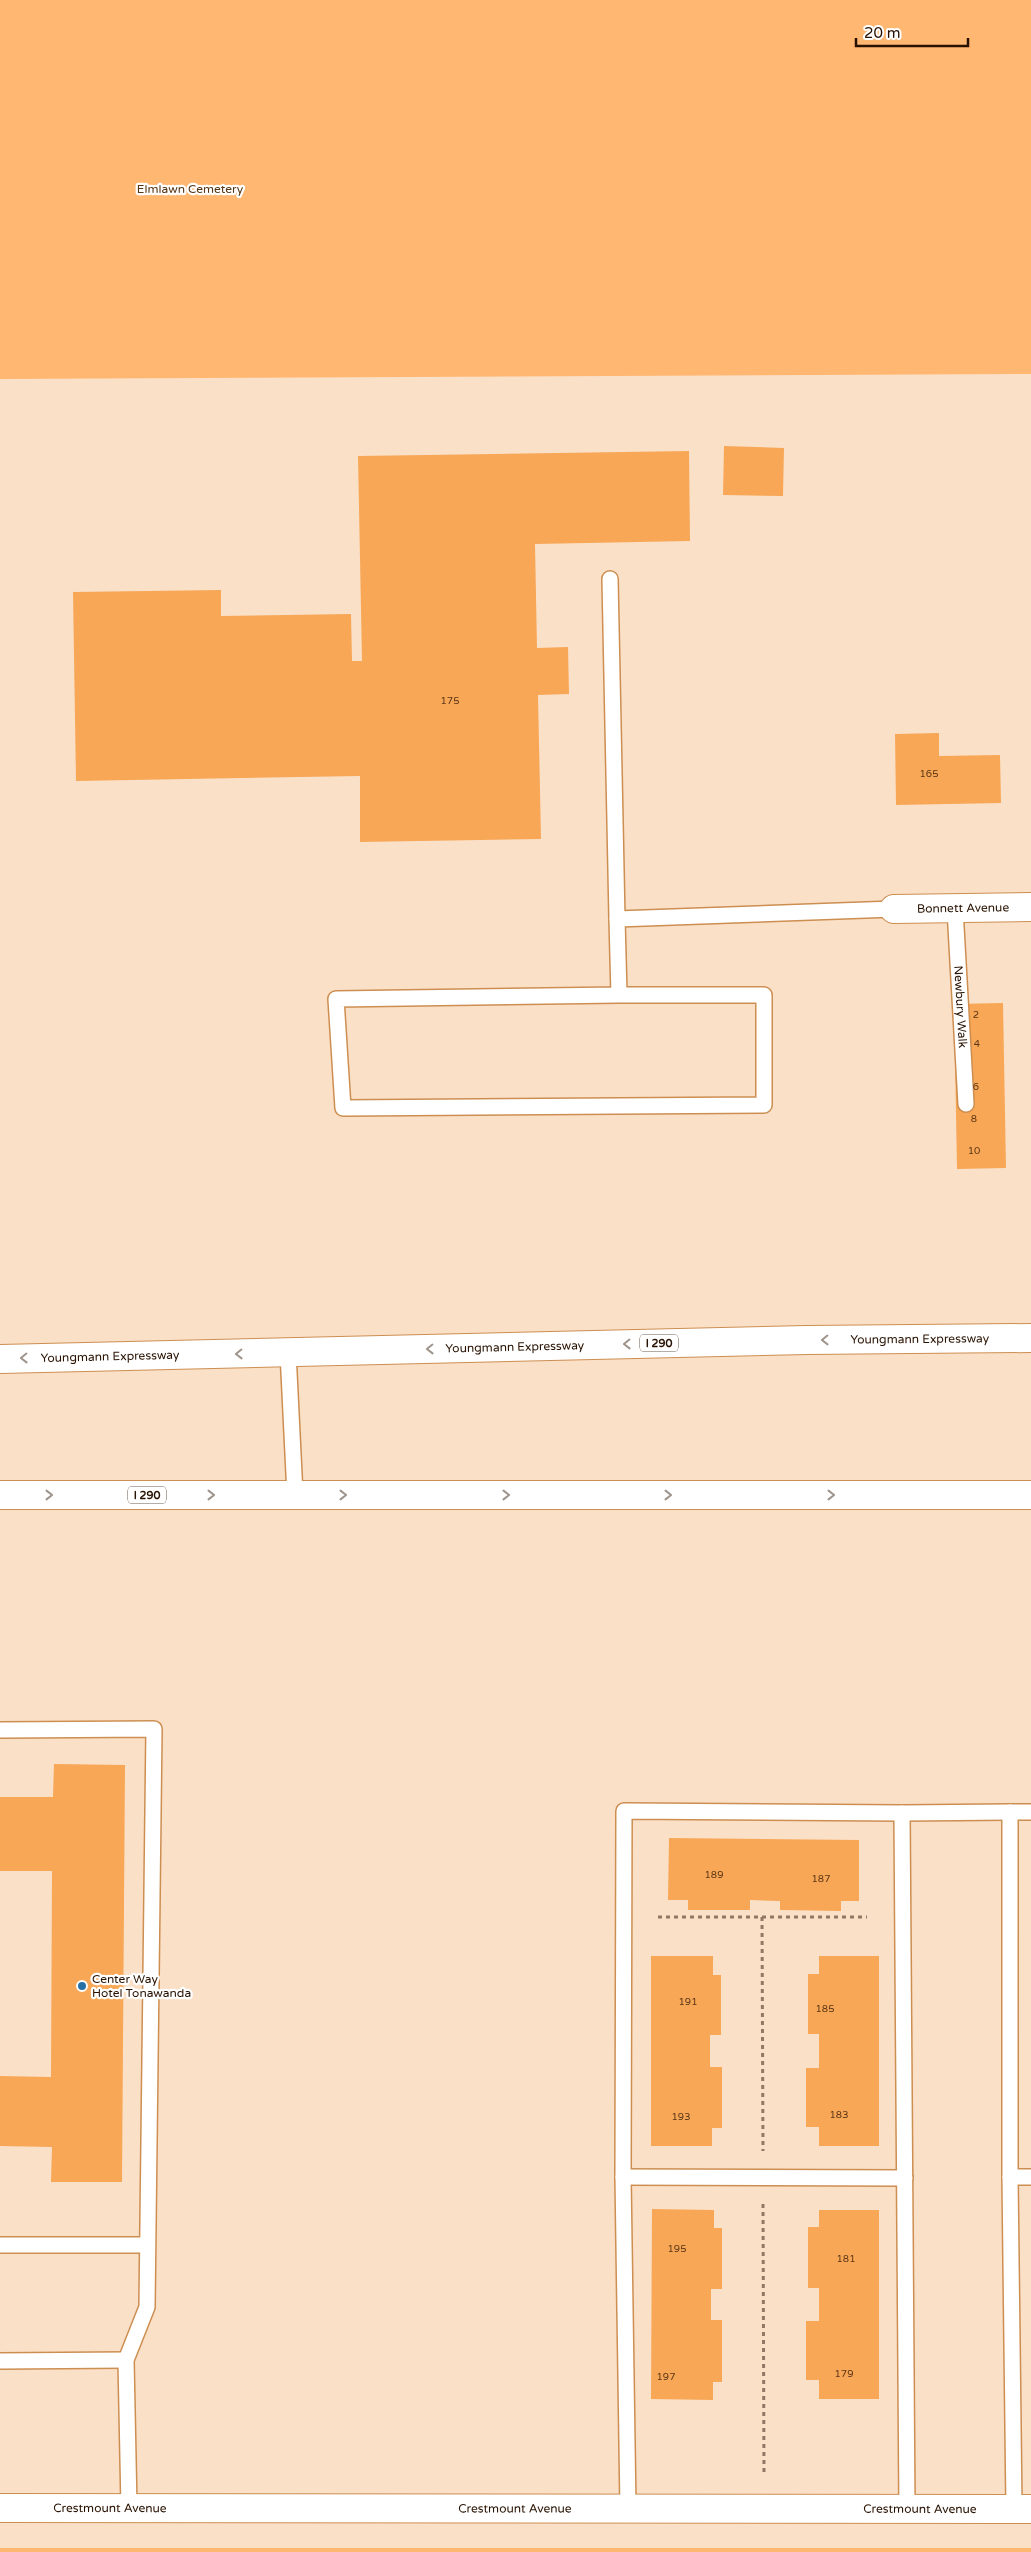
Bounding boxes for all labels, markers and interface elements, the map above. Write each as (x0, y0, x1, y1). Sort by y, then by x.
scale bar (856, 15, 968, 47)
text: 20 m (864, 24, 901, 42)
park label: Elmlawn Cemetery (137, 182, 244, 196)
house number: 175 (441, 695, 459, 707)
house number: 165 (920, 768, 938, 780)
street label: Bonnett Avenue (917, 900, 1009, 916)
street label: Newbury Walk (951, 965, 970, 1049)
house number: 2 (973, 1009, 979, 1021)
house number: 4 (974, 1038, 980, 1050)
house number: 6 (973, 1081, 979, 1093)
house number: 8 (971, 1113, 977, 1125)
house number: 10 (968, 1145, 980, 1157)
street label: Youngmann Expressway (850, 1331, 990, 1347)
road number: I 290 (640, 1335, 678, 1352)
one-way arrow (821, 1335, 828, 1345)
street label: Youngmann Expressway (445, 1338, 585, 1356)
one-way arrow (623, 1339, 631, 1349)
one-way arrow (426, 1344, 434, 1354)
street label: Youngmann Expressway (40, 1348, 180, 1365)
one-way arrow (235, 1348, 243, 1359)
one-way arrow (20, 1353, 28, 1364)
road number: I 290 (128, 1486, 166, 1504)
one-way arrow (46, 1490, 53, 1500)
one-way arrow (208, 1490, 215, 1500)
one-way arrow (340, 1490, 348, 1500)
one-way arrow (502, 1490, 510, 1500)
one-way arrow (665, 1490, 673, 1500)
one-way arrow (828, 1490, 835, 1500)
house number: 189 (705, 1869, 723, 1881)
house number: 187 (812, 1873, 830, 1885)
place label: Center Way Hotel Tonawanda (92, 1972, 191, 2000)
marker: Center Way Hotel Tonawanda (76, 1980, 88, 1992)
house number: 191 (679, 1996, 697, 2008)
house number: 185 (816, 2003, 834, 2015)
house number: 183 (830, 2109, 848, 2121)
house number: 193 (672, 2111, 690, 2123)
house number: 195 (668, 2243, 686, 2255)
house number: 181 (837, 2253, 855, 2265)
house number: 179 (835, 2368, 853, 2380)
house number: 197 (657, 2371, 675, 2383)
street label: Crestmount Avenue (53, 2501, 167, 2515)
street label: Crestmount Avenue (458, 2501, 572, 2516)
street label: Crestmount Avenue (863, 2502, 977, 2516)

